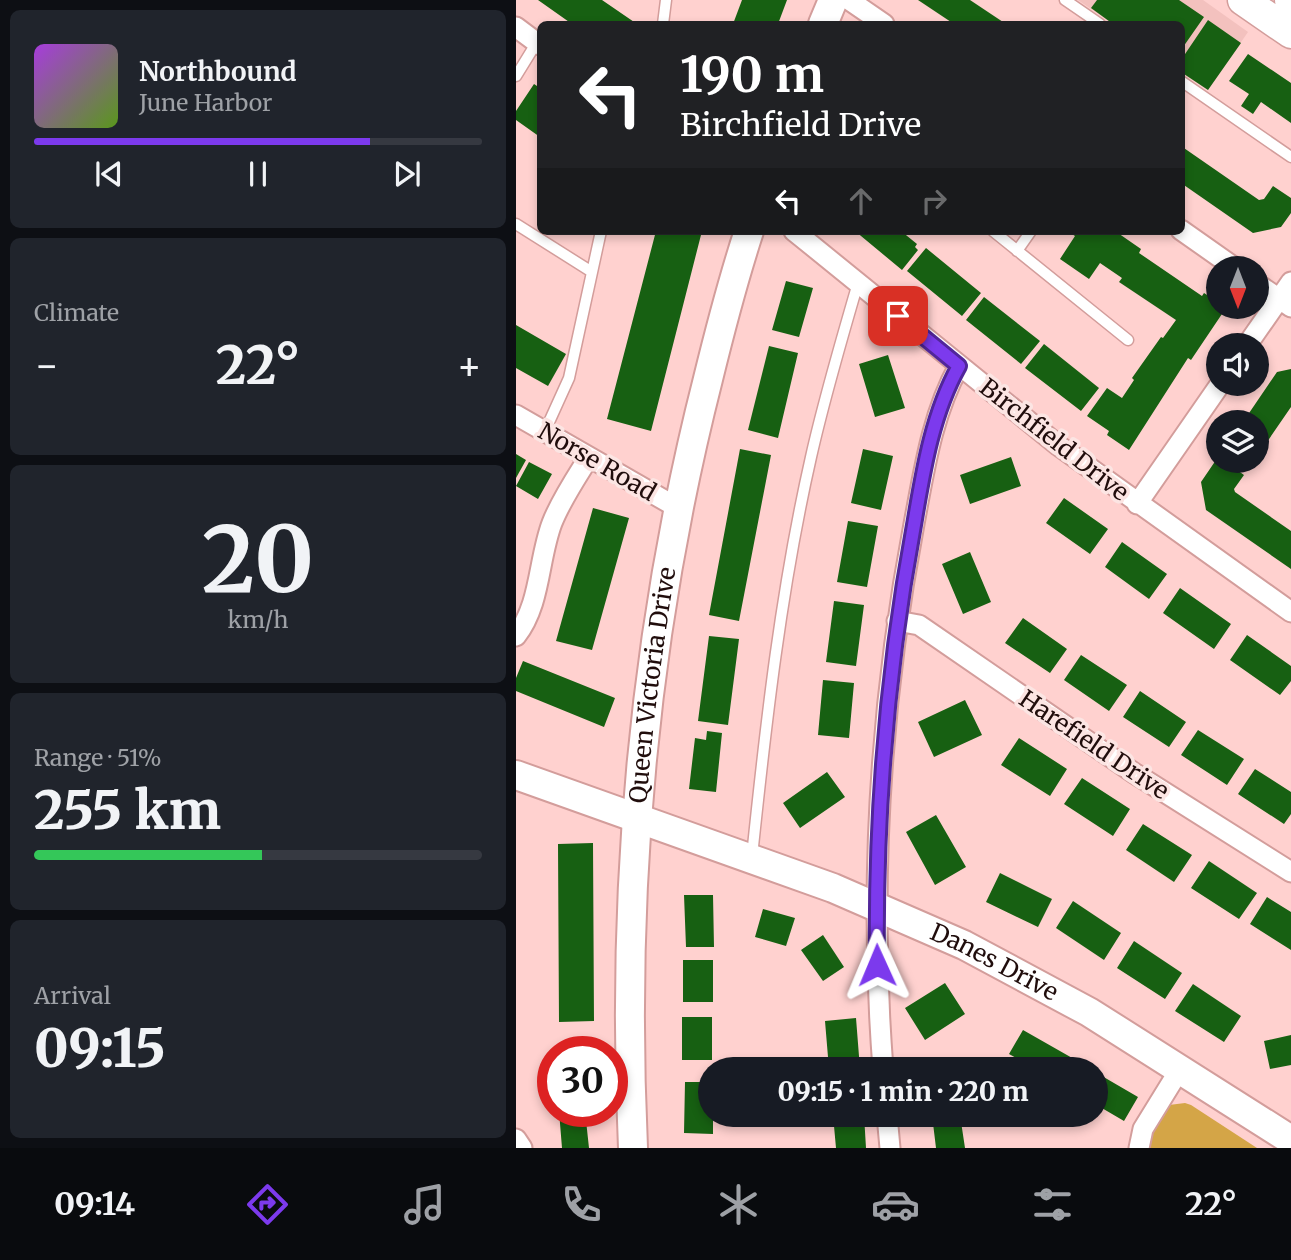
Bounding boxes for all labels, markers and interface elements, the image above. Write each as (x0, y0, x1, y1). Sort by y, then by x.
text: 190 m (680, 44, 824, 105)
icon: left (565, 49, 656, 140)
text: Northbound (139, 55, 297, 88)
text: June Harbor (139, 88, 272, 117)
text: Birchfield Drive (680, 105, 921, 145)
icon: previous (90, 155, 128, 193)
icon: pause (239, 155, 277, 193)
icon: next (388, 155, 426, 193)
icon: left (769, 182, 807, 220)
icon: ahead (842, 182, 880, 220)
icon: right (915, 182, 953, 220)
north arrow (1206, 256, 1268, 318)
map controls (1206, 256, 1269, 473)
pin (868, 286, 928, 346)
icon: arrive (879, 297, 917, 335)
text: Climate (34, 298, 119, 327)
text: 22° (216, 333, 300, 398)
button: sound (1206, 333, 1269, 396)
text: − (34, 342, 59, 389)
text: + (457, 342, 482, 389)
street label: Birchfield Drive (973, 372, 1135, 508)
button: layers (1206, 410, 1269, 473)
street label: Norse Road (533, 415, 662, 508)
text: 20 (202, 502, 314, 617)
street label: Queen Victoria Drive (622, 565, 683, 804)
text: km/h (228, 605, 288, 634)
street label: Harefield Drive (1013, 683, 1175, 806)
text: Range · 51% (34, 743, 162, 772)
text: 255 km (34, 778, 221, 843)
street label: Danes Drive (926, 916, 1064, 1008)
position arrow (840, 928, 914, 1002)
text: Arrival (34, 981, 111, 1010)
text: 09:15 (34, 1016, 166, 1081)
speed limit sign: 30 (537, 1036, 628, 1127)
text: 09:15 · 1 min · 220 m (777, 1075, 1029, 1108)
icon: directions (243, 1180, 292, 1229)
icon: music (400, 1180, 449, 1229)
icon: phone (557, 1180, 606, 1229)
icon: climate (714, 1180, 763, 1229)
icon: car (871, 1180, 920, 1229)
icon: filters (1028, 1180, 1077, 1229)
text: 09:14 (54, 1184, 135, 1224)
text: 22° (1185, 1184, 1237, 1224)

